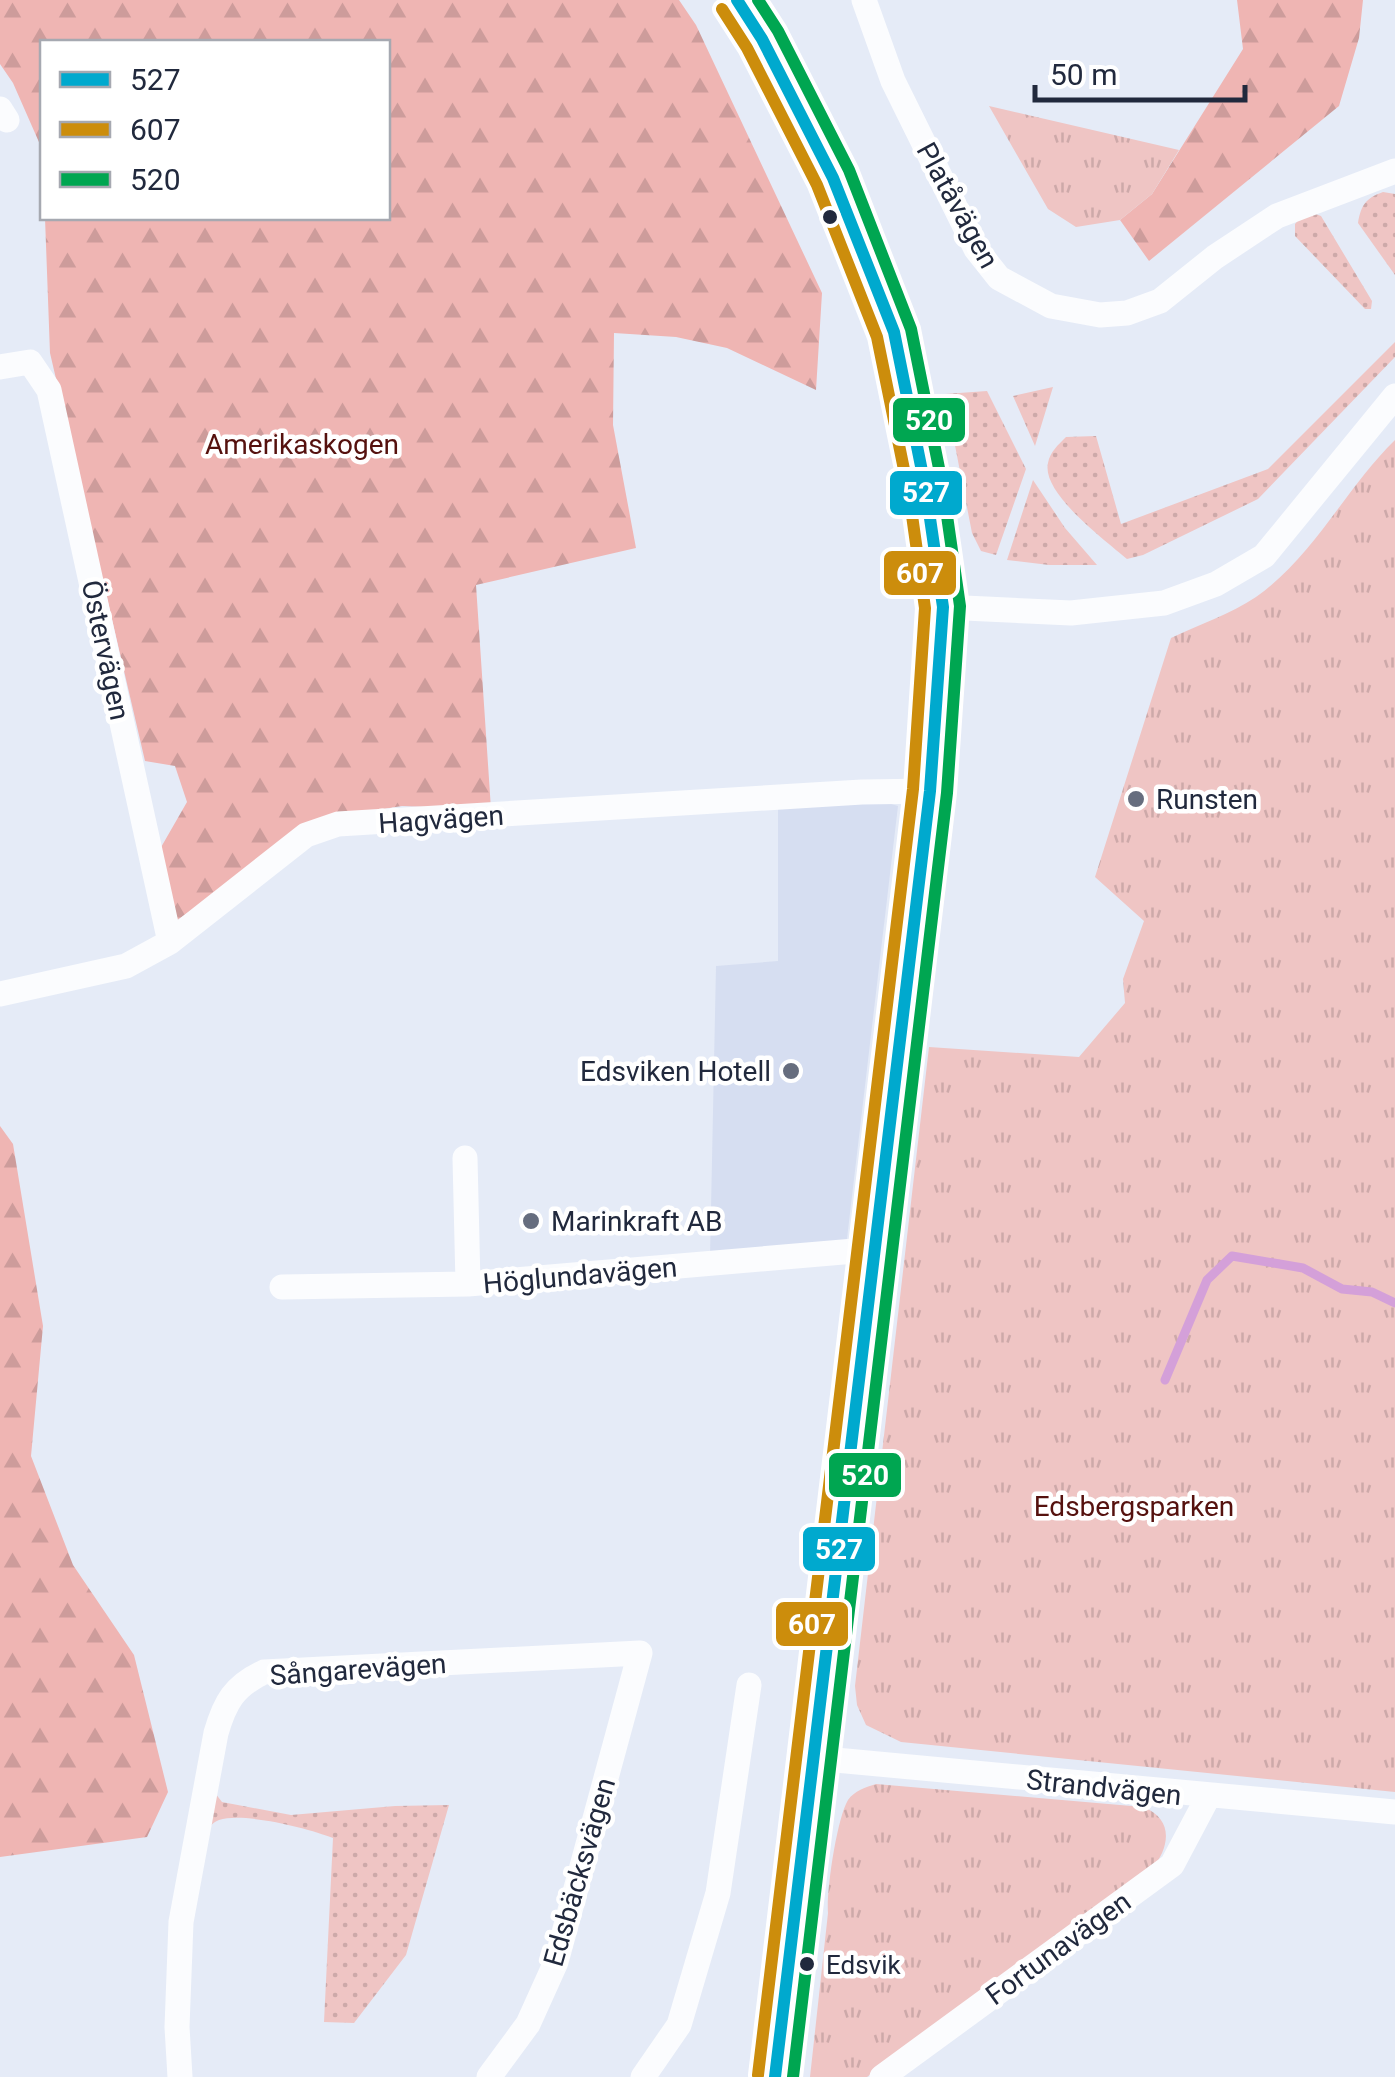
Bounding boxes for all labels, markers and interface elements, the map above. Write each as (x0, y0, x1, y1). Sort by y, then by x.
legend (40, 40, 390, 220)
scale bar (1035, 40, 1245, 102)
text: 50 m (1050, 57, 1117, 92)
text: 527 (130, 62, 181, 97)
text: 607 (130, 112, 181, 147)
street label: Platåvägen (910, 137, 1006, 274)
text: 520 (130, 162, 181, 197)
unlabelled marker (820, 207, 840, 227)
line badge: 520 (891, 396, 967, 444)
text: 520 (905, 404, 953, 437)
park label: Amerikaskogen (205, 428, 399, 461)
line badge: 527 (888, 469, 964, 517)
text: 527 (902, 476, 950, 509)
line badge: 607 (882, 549, 958, 597)
text: 607 (896, 557, 944, 590)
street label: Östervägen (75, 577, 136, 723)
place label: Runsten (1156, 783, 1258, 816)
marker: Runsten (1125, 788, 1147, 810)
street label: Hagvägen (377, 799, 505, 840)
place label: Edsviken Hotell (580, 1055, 771, 1088)
marker: Edsviken Hotell (780, 1060, 802, 1082)
place label: Marinkraft AB (551, 1205, 722, 1238)
marker: Marinkraft AB (520, 1210, 542, 1232)
street label: Höglundavägen (482, 1251, 679, 1300)
line badge: 520 (827, 1451, 903, 1499)
text: 520 (841, 1459, 889, 1492)
park label: Edsbergsparken (1034, 1490, 1234, 1523)
line badge: 527 (801, 1525, 877, 1573)
text: 527 (815, 1533, 863, 1566)
line badge: 607 (774, 1600, 850, 1648)
text: 607 (788, 1608, 836, 1641)
street label: Sångarevägen (269, 1647, 447, 1692)
street label: Strandvägen (1025, 1763, 1183, 1812)
street label: Edsbäcksvägen (537, 1774, 622, 1970)
street label: Fortunavägen (979, 1885, 1137, 2012)
place label: Edsvik (826, 1950, 902, 1980)
marker: Edsvik (797, 1954, 817, 1974)

